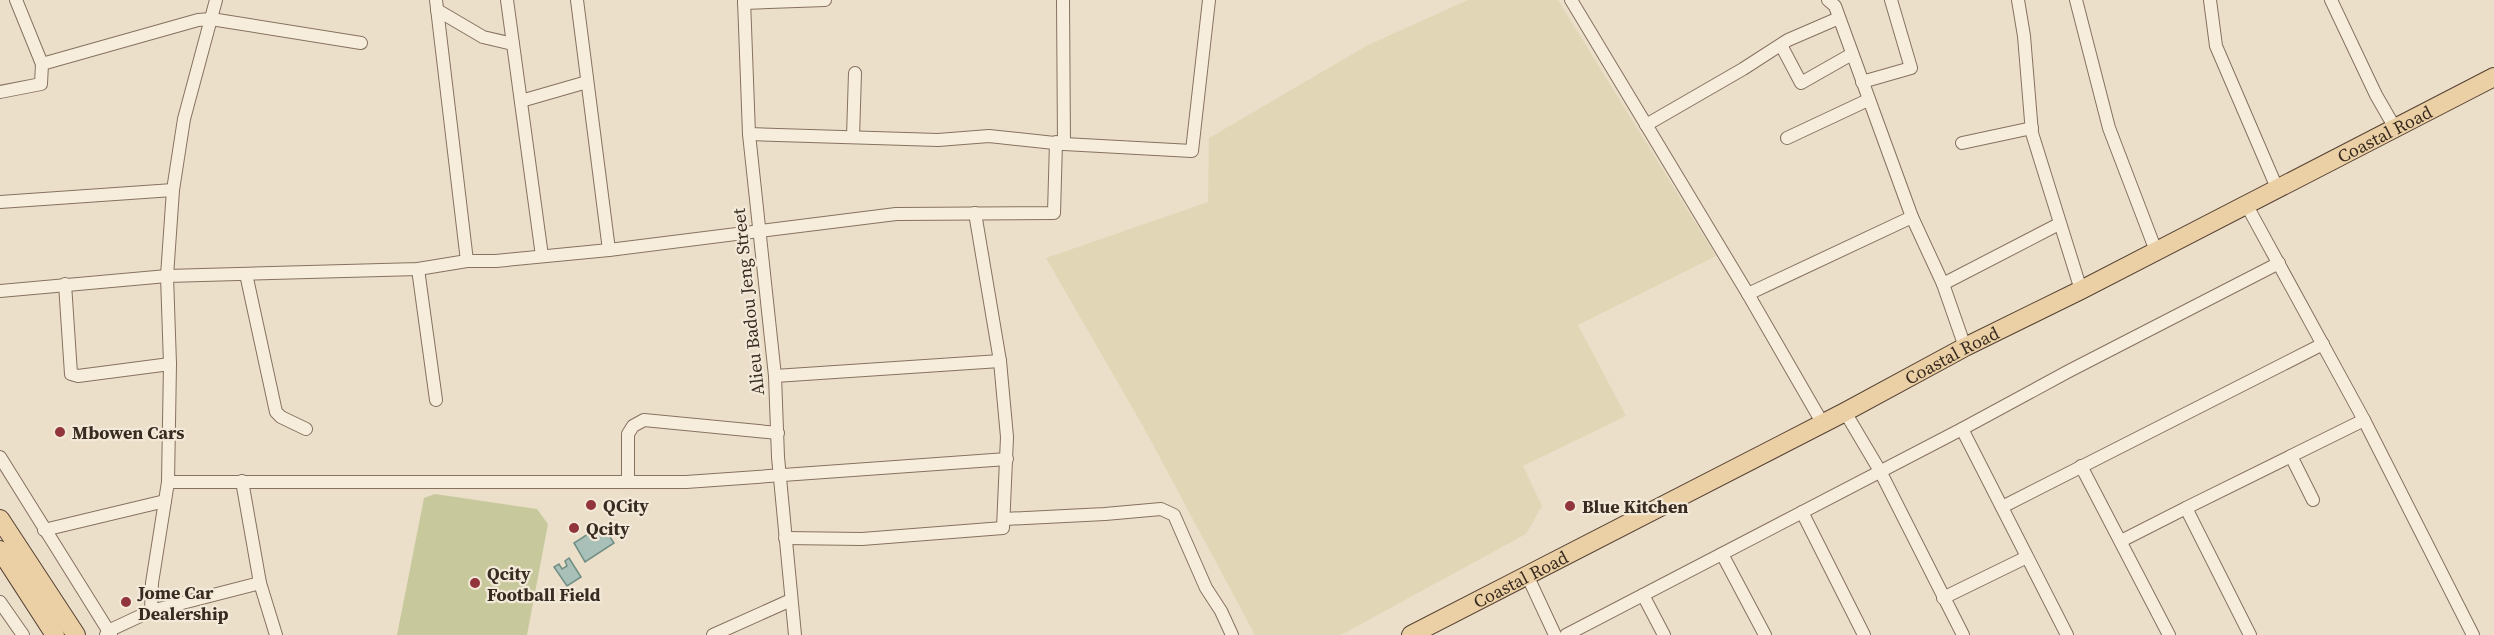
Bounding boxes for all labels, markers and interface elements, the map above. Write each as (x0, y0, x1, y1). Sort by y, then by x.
street label: Coastal Road (2333, 99, 2436, 168)
street label: Alieu Badou Jeng Street (726, 207, 770, 397)
street label: Coastal Road (1900, 320, 2003, 390)
place label: Mbowen Cars (72, 420, 184, 445)
marker: Mbowen Cars (53, 425, 67, 439)
place label: QCity (603, 493, 649, 518)
place label: Blue Kitchen (1582, 494, 1688, 519)
marker: QCity (584, 498, 598, 512)
marker: Blue Kitchen (1563, 499, 1577, 513)
place label: Qcity (586, 516, 630, 541)
marker: Qcity (567, 521, 581, 535)
street label: Coastal Road (1469, 544, 1572, 614)
place label: Qcity Football Field (487, 561, 601, 607)
marker: Qcity Football Field (468, 576, 482, 590)
place label: Jome Car Dealership (137, 580, 229, 626)
marker: Jome Car Dealership (119, 595, 133, 609)

